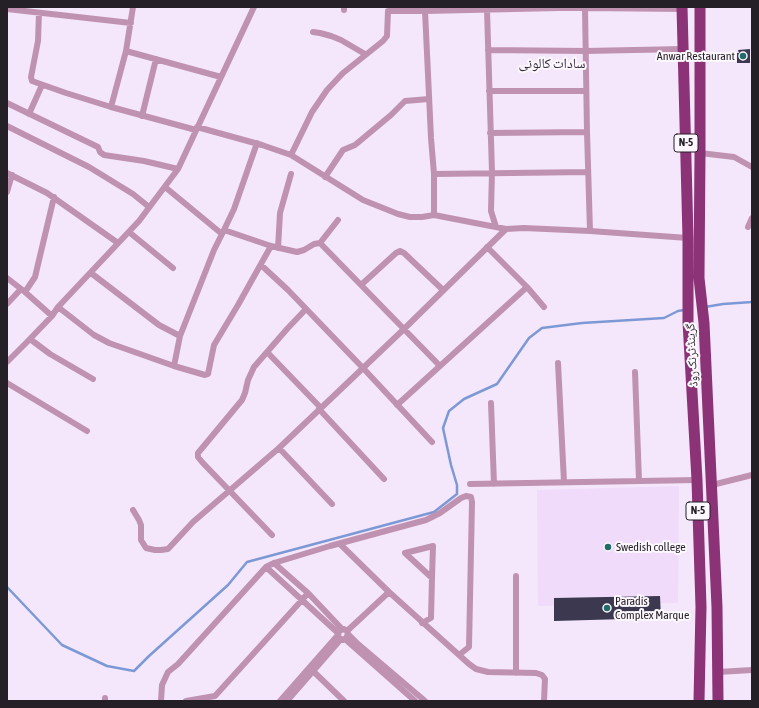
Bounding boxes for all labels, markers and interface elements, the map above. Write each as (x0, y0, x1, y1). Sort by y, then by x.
place label: Anwar Restaurant (657, 49, 735, 63)
marker: Anwar Restaurant (738, 51, 748, 61)
district label: سادات کالونی (519, 56, 585, 72)
road number: N-5 (674, 134, 698, 152)
street label: گرینڈ ٹرنک روڈ (683, 323, 701, 387)
road number: N-5 (686, 502, 710, 520)
place label: Swedish college (616, 540, 686, 554)
marker: Swedish college (603, 542, 613, 552)
place label: Paradis Complex Marque (615, 594, 689, 622)
marker: Paradis Complex Marque (602, 603, 612, 613)

